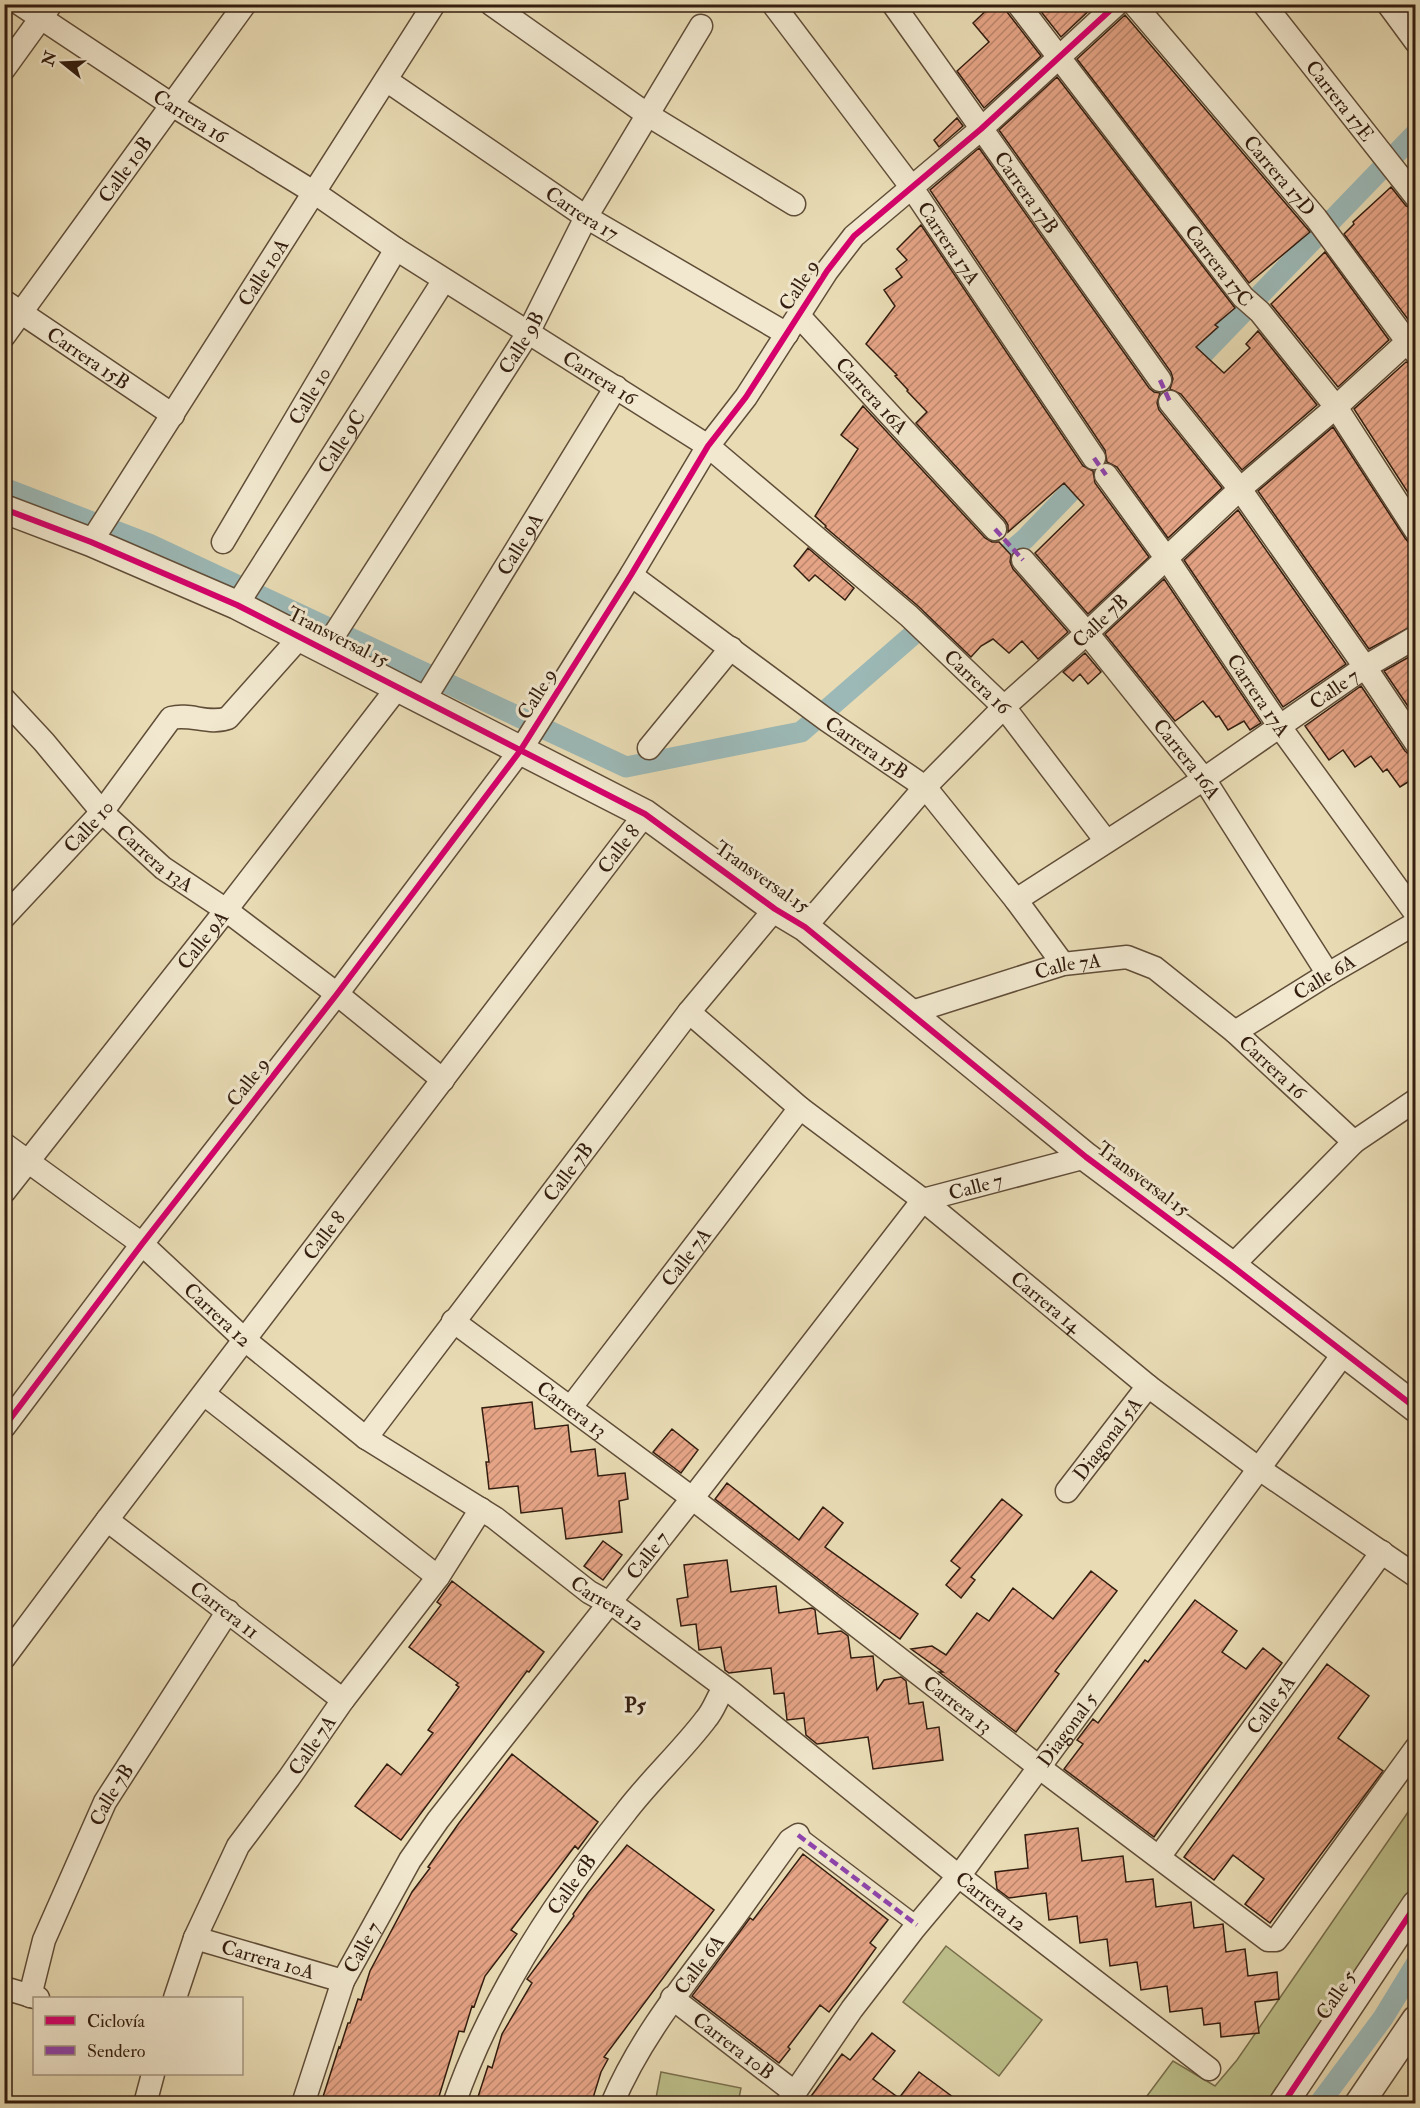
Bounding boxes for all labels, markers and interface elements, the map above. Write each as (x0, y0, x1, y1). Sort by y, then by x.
north arrow (33, 33, 93, 93)
text: N (38, 48, 62, 70)
street label: Carrera 17E (1300, 55, 1380, 146)
street label: Carrera 16 (148, 84, 233, 149)
street label: Carrera 17D (1238, 130, 1321, 221)
street label: Calle 10B (93, 131, 157, 207)
street label: Carrera 17B (989, 146, 1065, 238)
street label: Carrera 17 (541, 180, 623, 246)
street label: Carrera 17A (912, 197, 986, 290)
street label: Carrera 17C (1180, 220, 1258, 312)
street label: Calle 10A (232, 233, 294, 311)
street label: Calle 9 (773, 255, 825, 315)
street label: Calle 9B (493, 307, 549, 379)
street label: Carrera 15B (42, 321, 135, 395)
street label: Carrera 16 (558, 345, 642, 411)
street label: Carrera 16A (830, 352, 914, 439)
street label: Calle 10 (283, 362, 336, 429)
street label: Calle 9C (312, 405, 371, 478)
street label: Calle 9A (491, 508, 548, 580)
street label: Calle 7B (1067, 588, 1133, 653)
street label: Transversal 15 (283, 601, 393, 673)
street label: Carrera 16 (939, 644, 1017, 720)
street label: Carrera 17A (1222, 649, 1296, 742)
street label: Calle 7 (1304, 663, 1364, 714)
street label: Calle 9 (512, 664, 562, 724)
street label: Carrera 15B (820, 710, 913, 784)
street label: Carrera 16A (1148, 713, 1226, 804)
street label: Calle 10 (58, 795, 119, 858)
street label: Carrera 13A (111, 819, 199, 898)
street label: Calle 8 (592, 819, 645, 878)
street label: Transversal 15 (710, 835, 814, 919)
street label: Calle 9A (172, 905, 234, 974)
street label: Calle 7A (1031, 947, 1103, 985)
street label: Calle 6A (1288, 948, 1360, 1005)
street label: Carrera 16 (1234, 1030, 1312, 1105)
street label: Calle 9 (221, 1052, 275, 1112)
street label: Transversal 15 (1092, 1136, 1195, 1222)
street label: Calle 7B (537, 1137, 598, 1206)
street label: Calle 7 (946, 1167, 1005, 1205)
street label: Calle 8 (297, 1206, 350, 1265)
street label: Calle 7A (655, 1222, 717, 1291)
street label: Carrera 14 (1006, 1265, 1087, 1339)
street label: Carrera 12 (179, 1277, 257, 1352)
street label: Carrera 13 (532, 1375, 612, 1443)
street label: Diagonal 5A (1067, 1392, 1148, 1485)
street label: Calle 7 (620, 1526, 674, 1584)
street label: Carrera 12 (566, 1570, 650, 1636)
street label: Carrera 11 (185, 1575, 264, 1644)
street label: Carrera 13 (918, 1670, 998, 1739)
street label: Calle 5A (1241, 1670, 1301, 1739)
street label: Diagonal 5 (1031, 1687, 1103, 1771)
district label: P5 (624, 1692, 647, 1719)
street label: Calle 7A (282, 1710, 342, 1780)
street label: Calle 7B (84, 1759, 139, 1830)
street label: Calle 6B (541, 1849, 601, 1919)
street label: Carrera 12 (951, 1866, 1032, 1936)
street label: Calle 7 (338, 1917, 386, 1977)
street label: Calle 6A (668, 1929, 730, 1999)
street label: Carrera 10A (218, 1934, 318, 1985)
street label: Calle 5 (1310, 1965, 1362, 2025)
legend (33, 1997, 243, 2075)
street label: Carrera 10B (688, 2006, 780, 2085)
text: Ciclovía (87, 2010, 146, 2033)
text: Sendero (87, 2040, 146, 2063)

